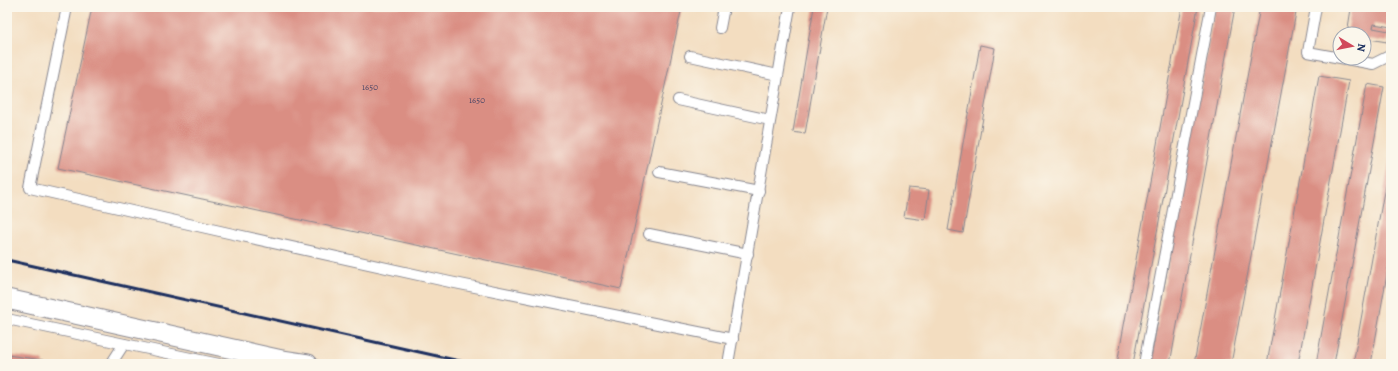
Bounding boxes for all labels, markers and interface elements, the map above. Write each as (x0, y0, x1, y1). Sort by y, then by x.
north arrow (1332, 26, 1372, 66)
text: N (1353, 42, 1369, 53)
house number: 1650 (362, 81, 378, 93)
house number: 1650 (469, 94, 485, 106)

